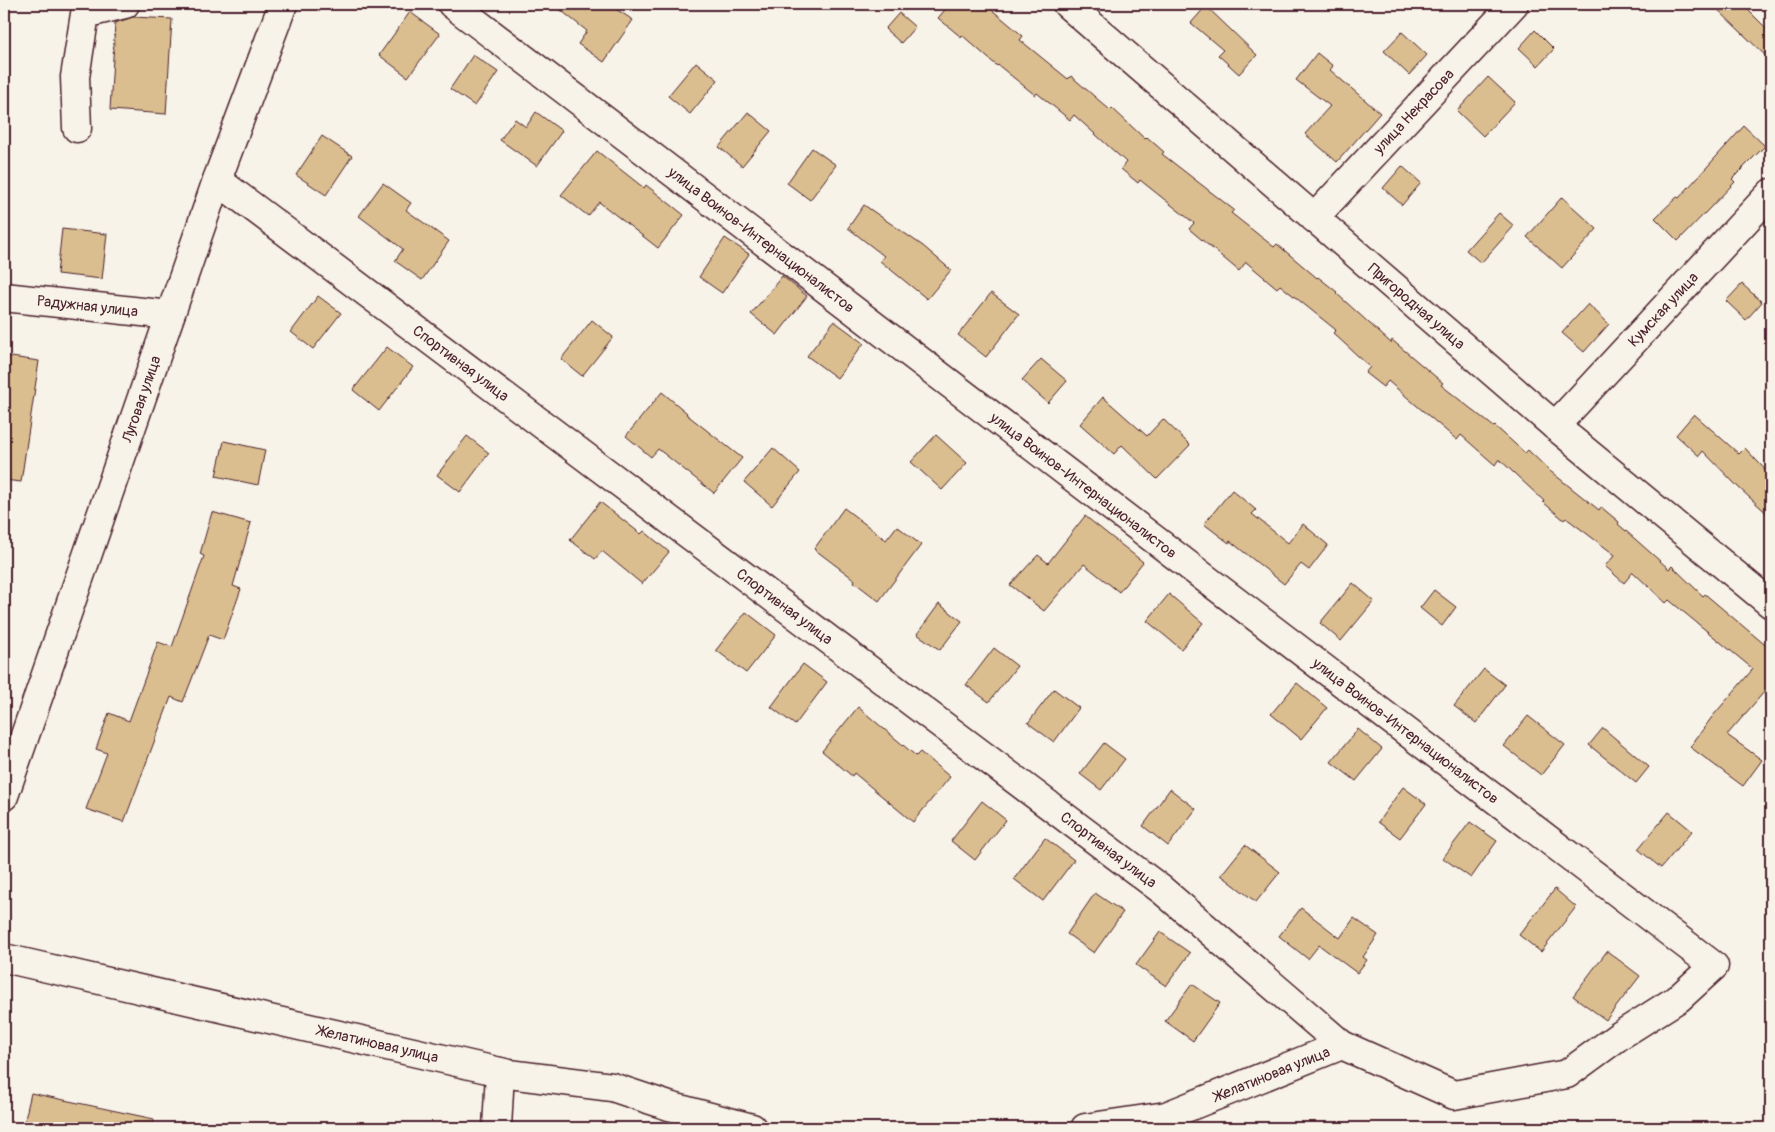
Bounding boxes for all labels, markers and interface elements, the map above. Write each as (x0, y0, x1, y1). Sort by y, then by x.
street label: улица Некрасова (1369, 65, 1458, 159)
street label: улица Воинов-Интернационалистов (663, 162, 858, 317)
street label: Пригородная улица (1364, 259, 1469, 354)
street label: Кумская улица (1624, 268, 1703, 351)
street label: Радужная улица (36, 292, 139, 321)
street label: Спортивная улица (409, 321, 513, 406)
street label: Луговая улица (118, 353, 166, 446)
street label: улица Воинов-Интернационалистов (985, 408, 1180, 563)
street label: Спортивная улица (732, 564, 836, 649)
street label: улица Воинов-Интернационалистов (1307, 653, 1502, 808)
street label: Спортивная улица (1056, 808, 1160, 893)
street label: Желатиновая улица (314, 1021, 440, 1068)
street label: Желатиновая улица (1210, 1043, 1333, 1107)

